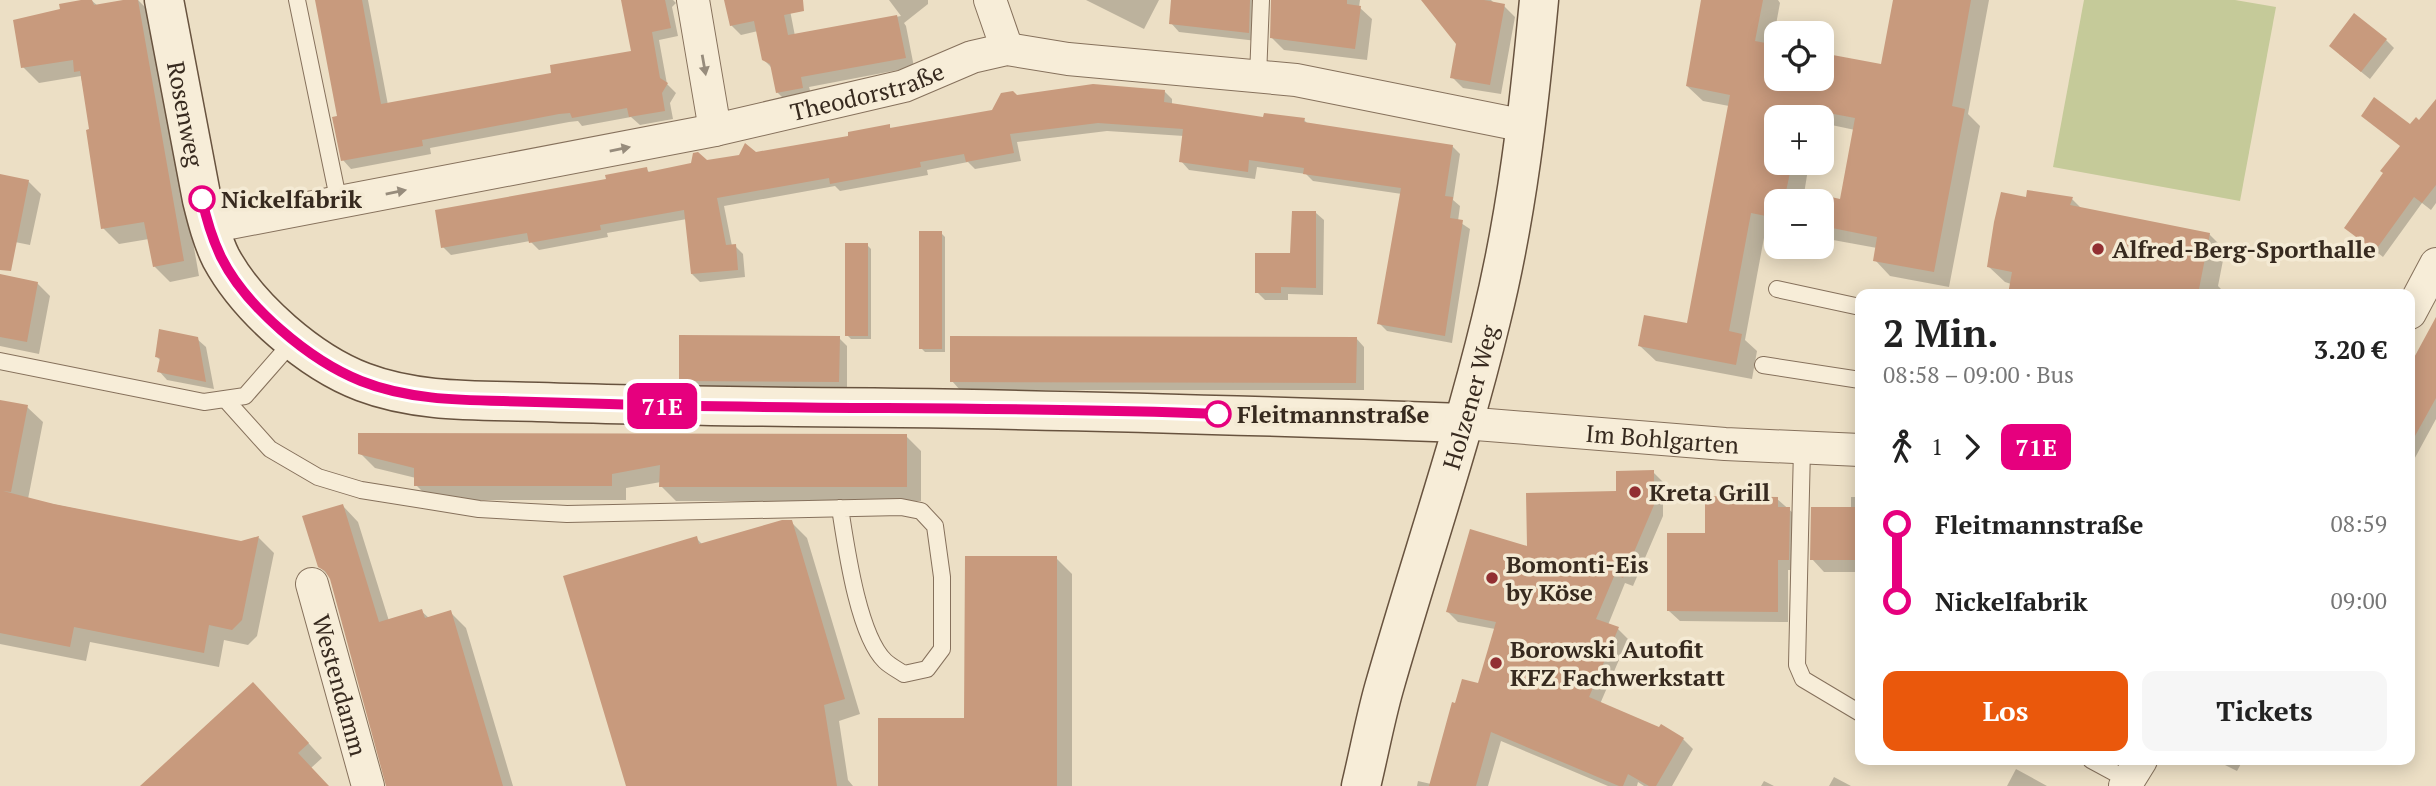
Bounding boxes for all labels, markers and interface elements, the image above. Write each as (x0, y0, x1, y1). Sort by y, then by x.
map controls (1764, 21, 1834, 259)
button: locate (1764, 21, 1834, 91)
one-way arrow (699, 54, 710, 76)
street label: Theodorstraße (787, 55, 949, 128)
street label: Rosenweg (160, 59, 211, 170)
button: + (1764, 105, 1834, 175)
one-way arrow (609, 143, 631, 154)
place label: Nickelfabrik (221, 183, 362, 215)
marker: Nickelfabrik (189, 186, 215, 212)
one-way arrow (385, 186, 407, 197)
button: − (1764, 189, 1834, 259)
place label: Alfred-Berg-Sporthalle (2112, 233, 2376, 265)
marker: Alfred-Berg-Sporthalle (2090, 241, 2106, 257)
text: 2 Min. (1883, 308, 1998, 358)
street label: Holzener Weg (1435, 321, 1505, 473)
text: 3.20 € (2314, 332, 2387, 366)
text: 08:58 – 09:00 · Bus (1883, 359, 2074, 390)
line badge: 71E (622, 383, 702, 429)
text: 71E (641, 390, 683, 422)
place label: Fleitmannstraße (1237, 398, 1430, 430)
marker: Fleitmannstraße (1205, 401, 1231, 427)
street label: Im Bohlgarten (1585, 417, 1740, 461)
icon: walk (1883, 428, 1921, 466)
icon: forward (1953, 428, 1991, 466)
text: 1 (1931, 431, 1943, 462)
text: 71E (2015, 431, 2057, 463)
place label: Kreta Grill (1649, 476, 1770, 508)
marker: Kreta Grill (1627, 484, 1643, 500)
text: Fleitmannstraße (1935, 507, 2144, 541)
text: 08:59 (2330, 508, 2387, 539)
place label: Bomonti-Eis by Köse (1505, 548, 1649, 608)
marker: Bomonti-Eis by Köse (1484, 570, 1500, 586)
text: Nickelfabrik (1935, 584, 2088, 618)
text: 09:00 (2330, 585, 2387, 616)
street label: Westendamm (305, 611, 375, 760)
place label: Borowski Autofit KFZ Fachwerkstatt (1510, 633, 1726, 693)
marker: Borowski Autofit KFZ Fachwerkstatt (1488, 655, 1504, 671)
button: Los (1883, 671, 2128, 751)
button: Tickets (2142, 671, 2387, 751)

